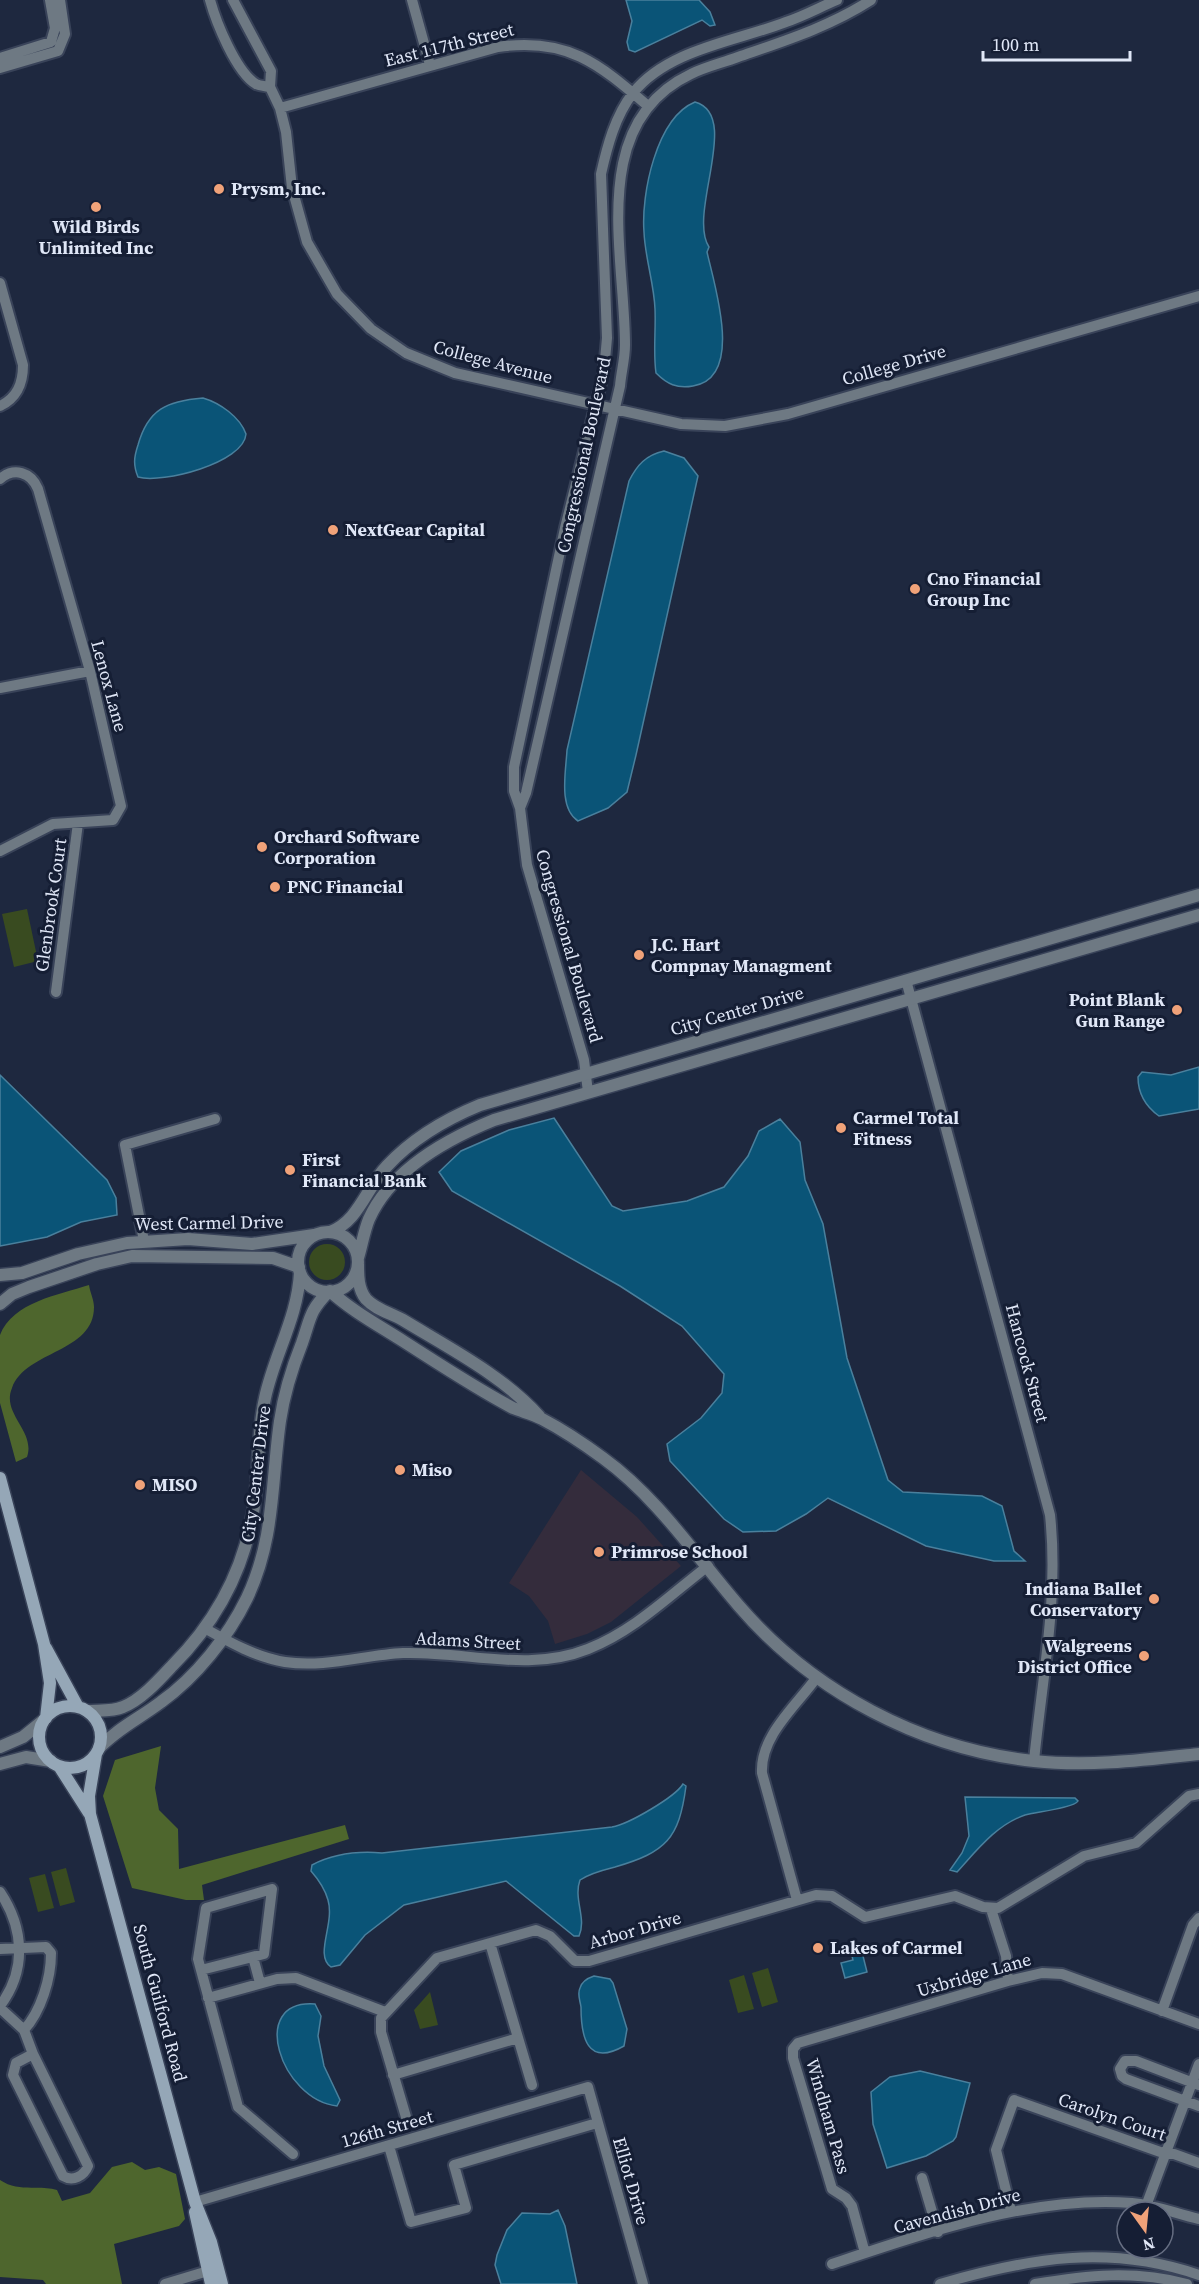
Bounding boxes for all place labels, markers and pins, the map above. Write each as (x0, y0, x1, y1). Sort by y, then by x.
place label: Prysm, Inc. (231, 176, 326, 201)
marker: Prysm, Inc. (212, 182, 226, 196)
marker: Wild Birds Unlimited Inc (89, 200, 103, 214)
place label: Wild Birds Unlimited Inc (39, 214, 153, 260)
place label: NextGear Capital (345, 517, 485, 542)
marker: NextGear Capital (326, 523, 340, 537)
place label: Cno Financial Group Inc (927, 566, 1041, 612)
marker: Cno Financial Group Inc (908, 582, 922, 596)
place label: Orchard Software Corporation (274, 824, 420, 870)
marker: Orchard Software Corporation (255, 840, 269, 854)
place label: PNC Financial (287, 874, 403, 899)
marker: PNC Financial (268, 880, 282, 894)
place label: J.C. Hart Compnay Managment (650, 932, 832, 978)
marker: J.C. Hart Compnay Managment (632, 948, 646, 962)
place label: Point Blank Gun Range (1069, 987, 1165, 1033)
marker: Point Blank Gun Range (1170, 1003, 1184, 1017)
place label: Carmel Total Fitness (853, 1105, 959, 1151)
marker: Carmel Total Fitness (834, 1121, 848, 1135)
place label: First Financial Bank (302, 1147, 427, 1193)
marker: First Financial Bank (283, 1163, 297, 1177)
place label: Miso (412, 1457, 452, 1482)
marker: Miso (393, 1463, 407, 1477)
place label: MISO (152, 1472, 198, 1497)
marker: MISO (133, 1478, 147, 1492)
place label: Primrose School (611, 1539, 748, 1564)
marker: Primrose School (592, 1545, 606, 1559)
place label: Indiana Ballet Conservatory (1025, 1576, 1143, 1622)
marker: Indiana Ballet Conservatory (1147, 1592, 1161, 1606)
place label: Walgreens District Office (1018, 1633, 1132, 1679)
marker: Walgreens District Office (1137, 1649, 1151, 1663)
place label: Lakes of Carmel (830, 1935, 963, 1960)
marker: Lakes of Carmel (811, 1941, 825, 1955)

